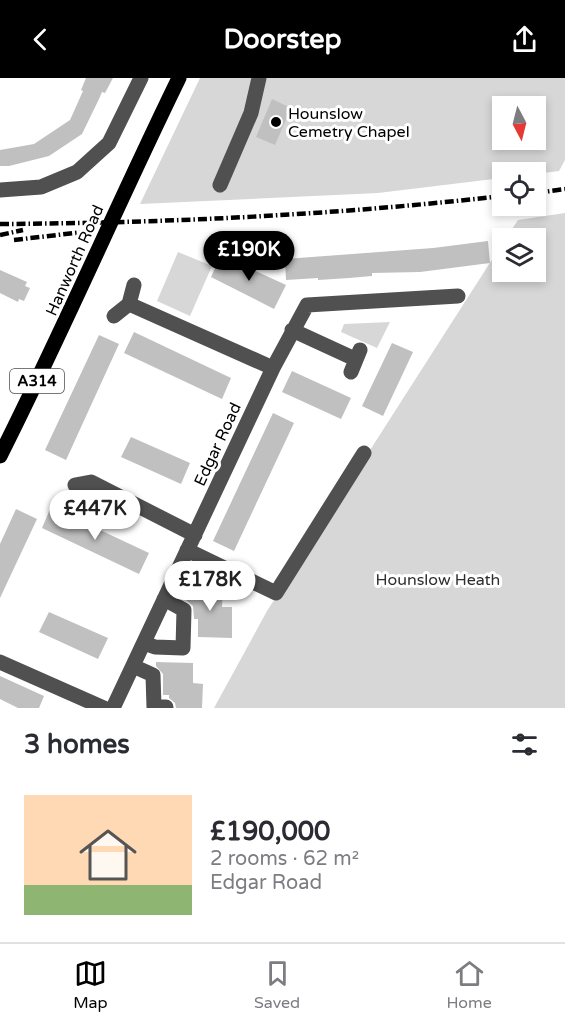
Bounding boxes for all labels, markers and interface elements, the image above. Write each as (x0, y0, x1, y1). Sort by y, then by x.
icon: back (24, 23, 57, 56)
text: Doorstep (223, 23, 342, 56)
icon: share (508, 23, 541, 56)
north arrow (492, 96, 546, 150)
map controls (492, 96, 546, 282)
place label: Hounslow Cemetry Chapel (288, 104, 410, 142)
marker: Hounslow Cemetry Chapel (269, 115, 283, 129)
button: locate (492, 162, 546, 216)
street label: Hanworth Road (42, 202, 108, 319)
button: layers (492, 228, 546, 282)
pin: £190K (207, 231, 291, 282)
text: £190K (217, 238, 281, 262)
road number: A314 (10, 369, 64, 393)
street label: Edgar Road (190, 400, 246, 489)
pin: £447K (53, 490, 137, 541)
text: £447K (63, 497, 127, 521)
pin: £178K (168, 561, 252, 612)
text: £178K (178, 568, 242, 592)
park label: Hounslow Heath (376, 570, 500, 590)
icon: filters (508, 728, 541, 761)
text: 3 homes (24, 729, 130, 760)
text: £190,000 (210, 816, 330, 847)
icon: home (72, 819, 144, 891)
text: 2 rooms · 62 m² (210, 847, 359, 871)
text: Edgar Road (210, 871, 322, 895)
tab: Map (73, 957, 108, 1013)
tab: Saved (254, 957, 300, 1013)
tab: Home (447, 957, 492, 1013)

